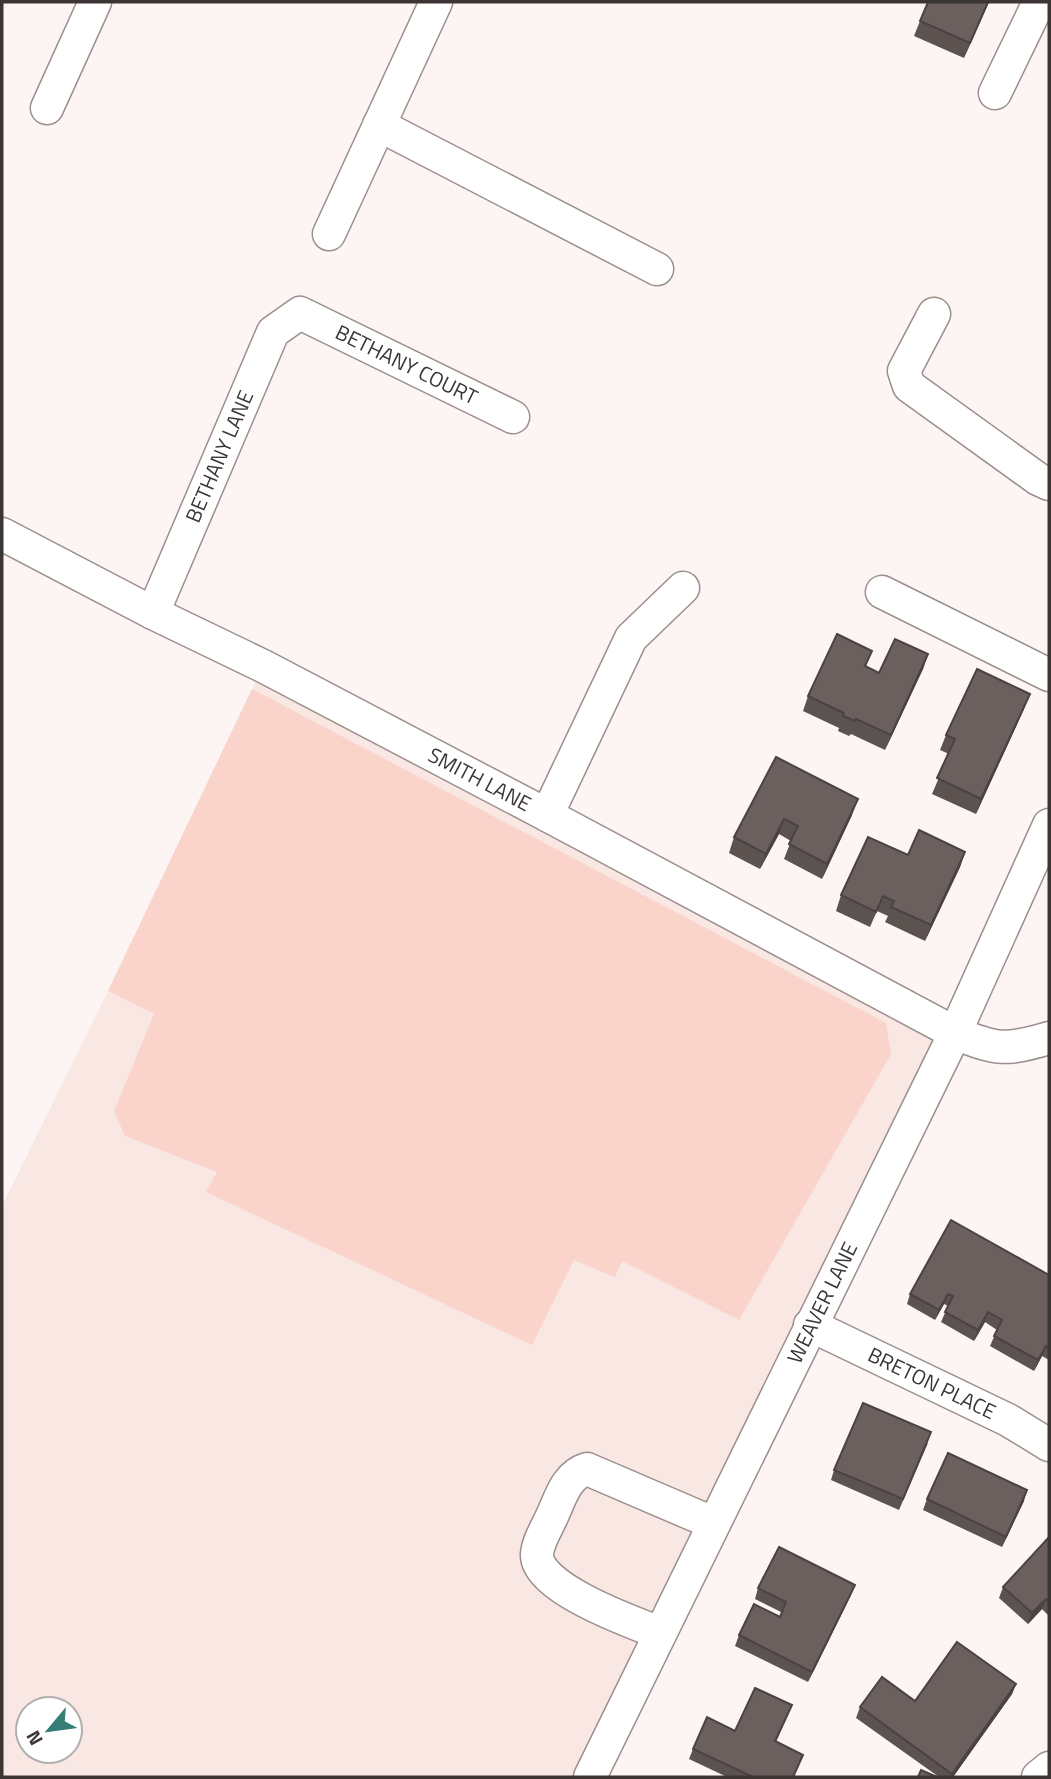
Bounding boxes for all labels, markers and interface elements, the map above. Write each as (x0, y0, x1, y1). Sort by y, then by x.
street label: BETHANY COURT (330, 316, 483, 412)
street label: BETHANY LANE (176, 385, 261, 527)
street label: SMITH LANE (423, 738, 537, 819)
street label: WEAVER LANE (778, 1236, 865, 1369)
street label: BRETON PLACE (863, 1338, 1002, 1427)
north arrow (14, 1695, 84, 1765)
text: N (18, 1726, 50, 1751)

